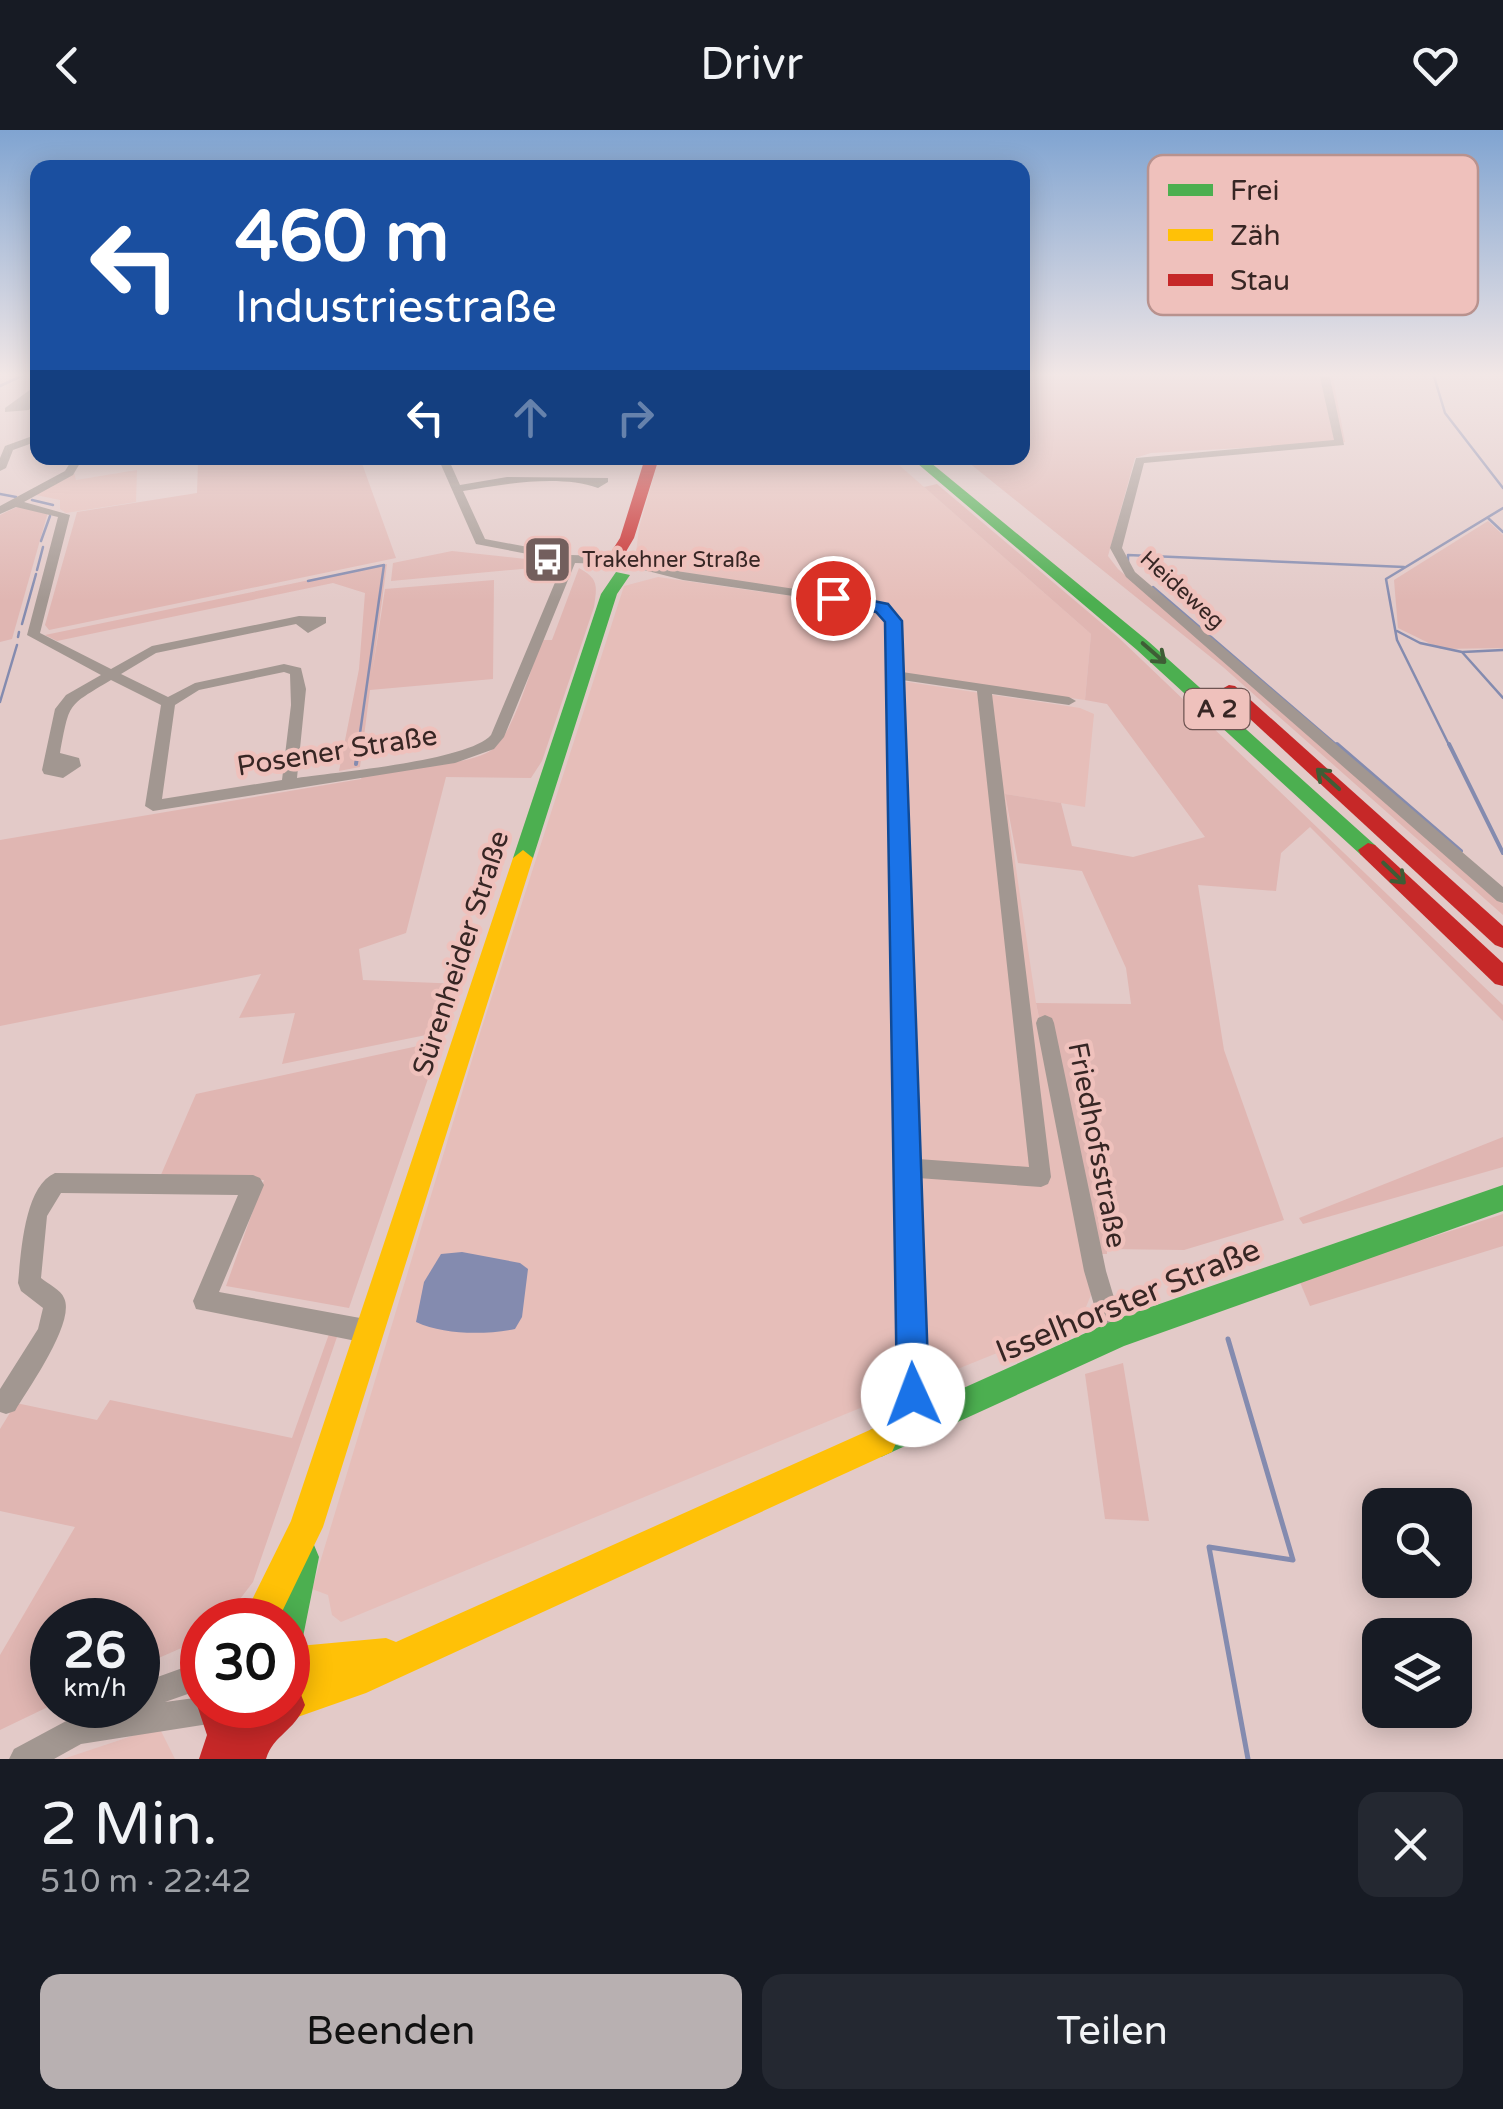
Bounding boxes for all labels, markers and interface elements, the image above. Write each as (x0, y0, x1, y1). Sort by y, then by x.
icon: back (40, 38, 95, 93)
text: Drivr (700, 38, 803, 92)
icon: heart (1408, 38, 1463, 93)
legend (1148, 155, 1478, 315)
text: Frei (1230, 174, 1279, 208)
text: 460 m (235, 196, 449, 280)
icon: left (70, 200, 200, 330)
text: Zäh (1230, 219, 1281, 253)
text: Stau (1230, 264, 1290, 298)
text: Industriestraße (235, 281, 557, 335)
icon: left (398, 390, 453, 445)
icon: ahead (503, 390, 558, 445)
icon: right (608, 390, 663, 445)
bus stop icon: Trakehner Straße (521, 534, 573, 586)
street label: Heideweg (1135, 546, 1229, 634)
place label: Trakehner Straße (582, 547, 761, 573)
pin (791, 556, 876, 641)
icon: arrive (806, 571, 861, 626)
one-way arrow (1141, 641, 1166, 664)
road number: A 2 (1184, 689, 1250, 729)
street label: Posener Straße (234, 718, 440, 784)
one-way arrow (1316, 767, 1341, 790)
street label: Sürenheider Straße (405, 826, 517, 1080)
one-way arrow (1381, 861, 1405, 885)
street label: Friedhofsstraße (1060, 1039, 1134, 1251)
street label: Isselhorster Straße (990, 1231, 1266, 1371)
position arrow (861, 1343, 965, 1447)
map controls (1362, 1488, 1472, 1728)
button: search (1362, 1488, 1472, 1598)
speed limit sign: 30 (180, 1598, 310, 1728)
button: layers (1362, 1618, 1472, 1728)
text: 26 (64, 1621, 126, 1681)
text: km/h (64, 1673, 126, 1703)
text: 2 Min. (40, 1789, 218, 1861)
button: close (1358, 1792, 1463, 1897)
text: 510 m · 22:42 (40, 1863, 252, 1901)
button: Beenden (40, 1974, 742, 2089)
button: Teilen (762, 1974, 1463, 2089)

